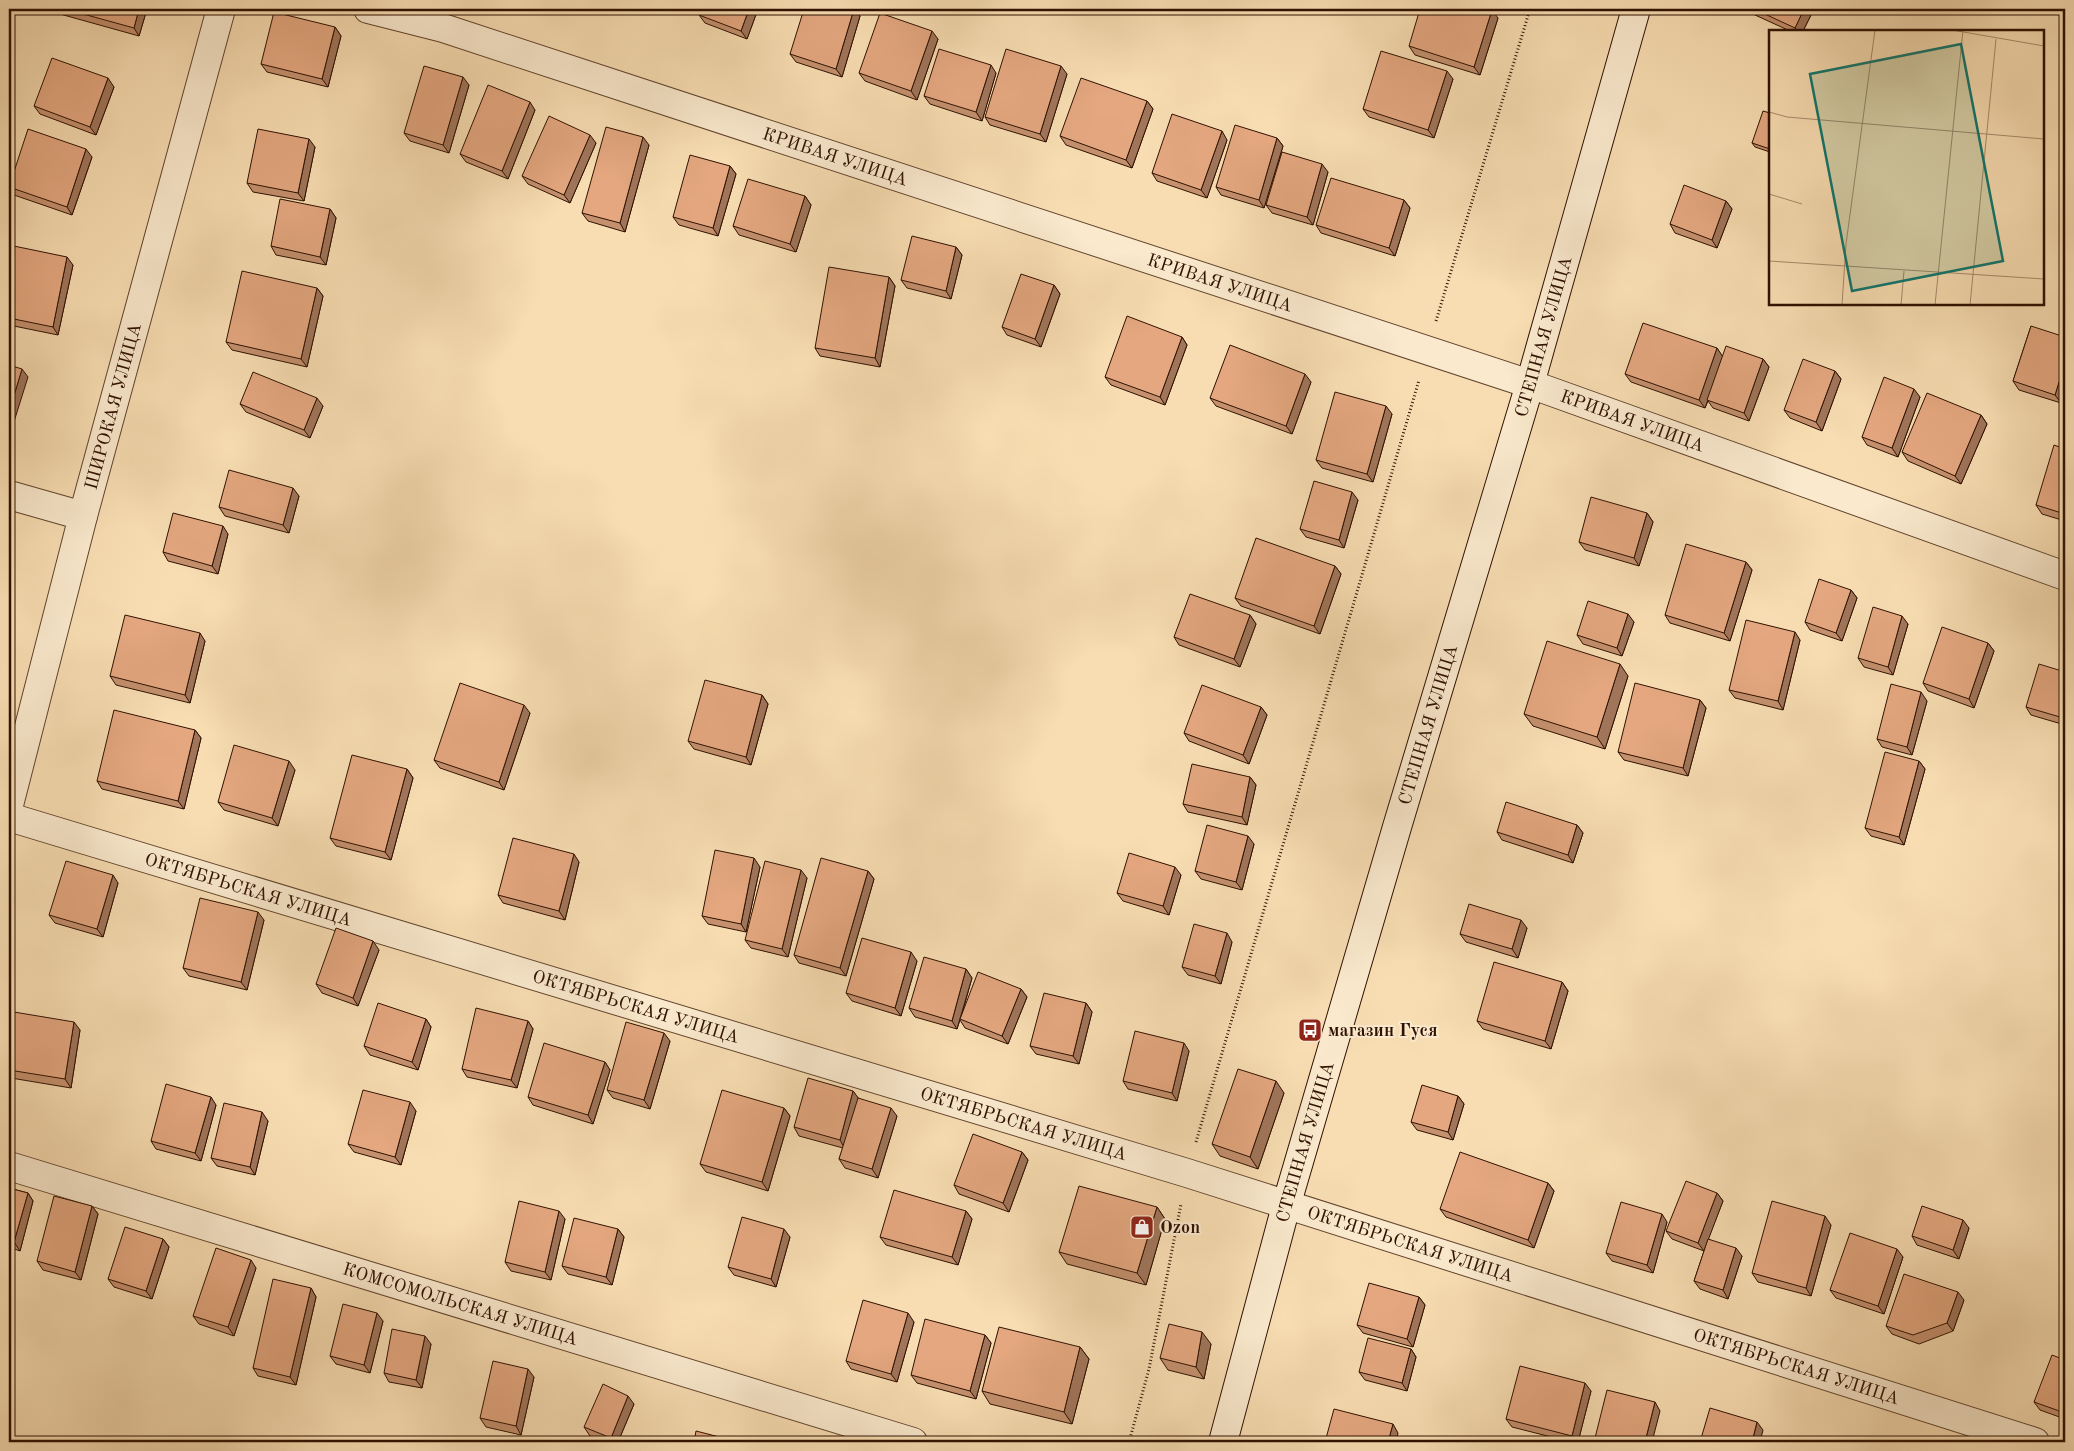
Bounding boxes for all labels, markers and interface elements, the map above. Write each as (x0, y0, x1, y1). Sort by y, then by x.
inset map (1769, 30, 2044, 305)
street label: КРИВАЯ УЛИЦА (760, 125, 910, 190)
street label: КРИВАЯ УЛИЦА (1145, 251, 1295, 316)
street label: СТЕПНАЯ УЛИЦА (1513, 254, 1576, 419)
street label: ШИРОКАЯ УЛИЦА (83, 321, 145, 492)
street label: КРИВАЯ УЛИЦА (1558, 388, 1707, 456)
street label: СТЕПНАЯ УЛИЦА (1396, 642, 1461, 807)
street label: ОКТЯБРЬСКАЯ УЛИЦА (142, 851, 354, 930)
street label: ОКТЯБРЬСКАЯ УЛИЦА (530, 968, 742, 1047)
bus stop icon: магазин Гуся (1297, 1017, 1323, 1043)
place label: магазин Гуся (1328, 1022, 1438, 1040)
street label: СТЕПНАЯ УЛИЦА (1274, 1060, 1338, 1224)
street label: ОКТЯБРЬСКАЯ УЛИЦА (918, 1085, 1129, 1164)
street label: ОКТЯБРЬСКАЯ УЛИЦА (1305, 1204, 1516, 1286)
shop icon: Ozon (1129, 1214, 1155, 1240)
place label: Ozon (1160, 1219, 1200, 1237)
street label: КОМСОМОЛЬСКАЯ УЛИЦА (340, 1260, 580, 1349)
street label: ОКТЯБРЬСКАЯ УЛИЦА (1691, 1326, 1902, 1408)

